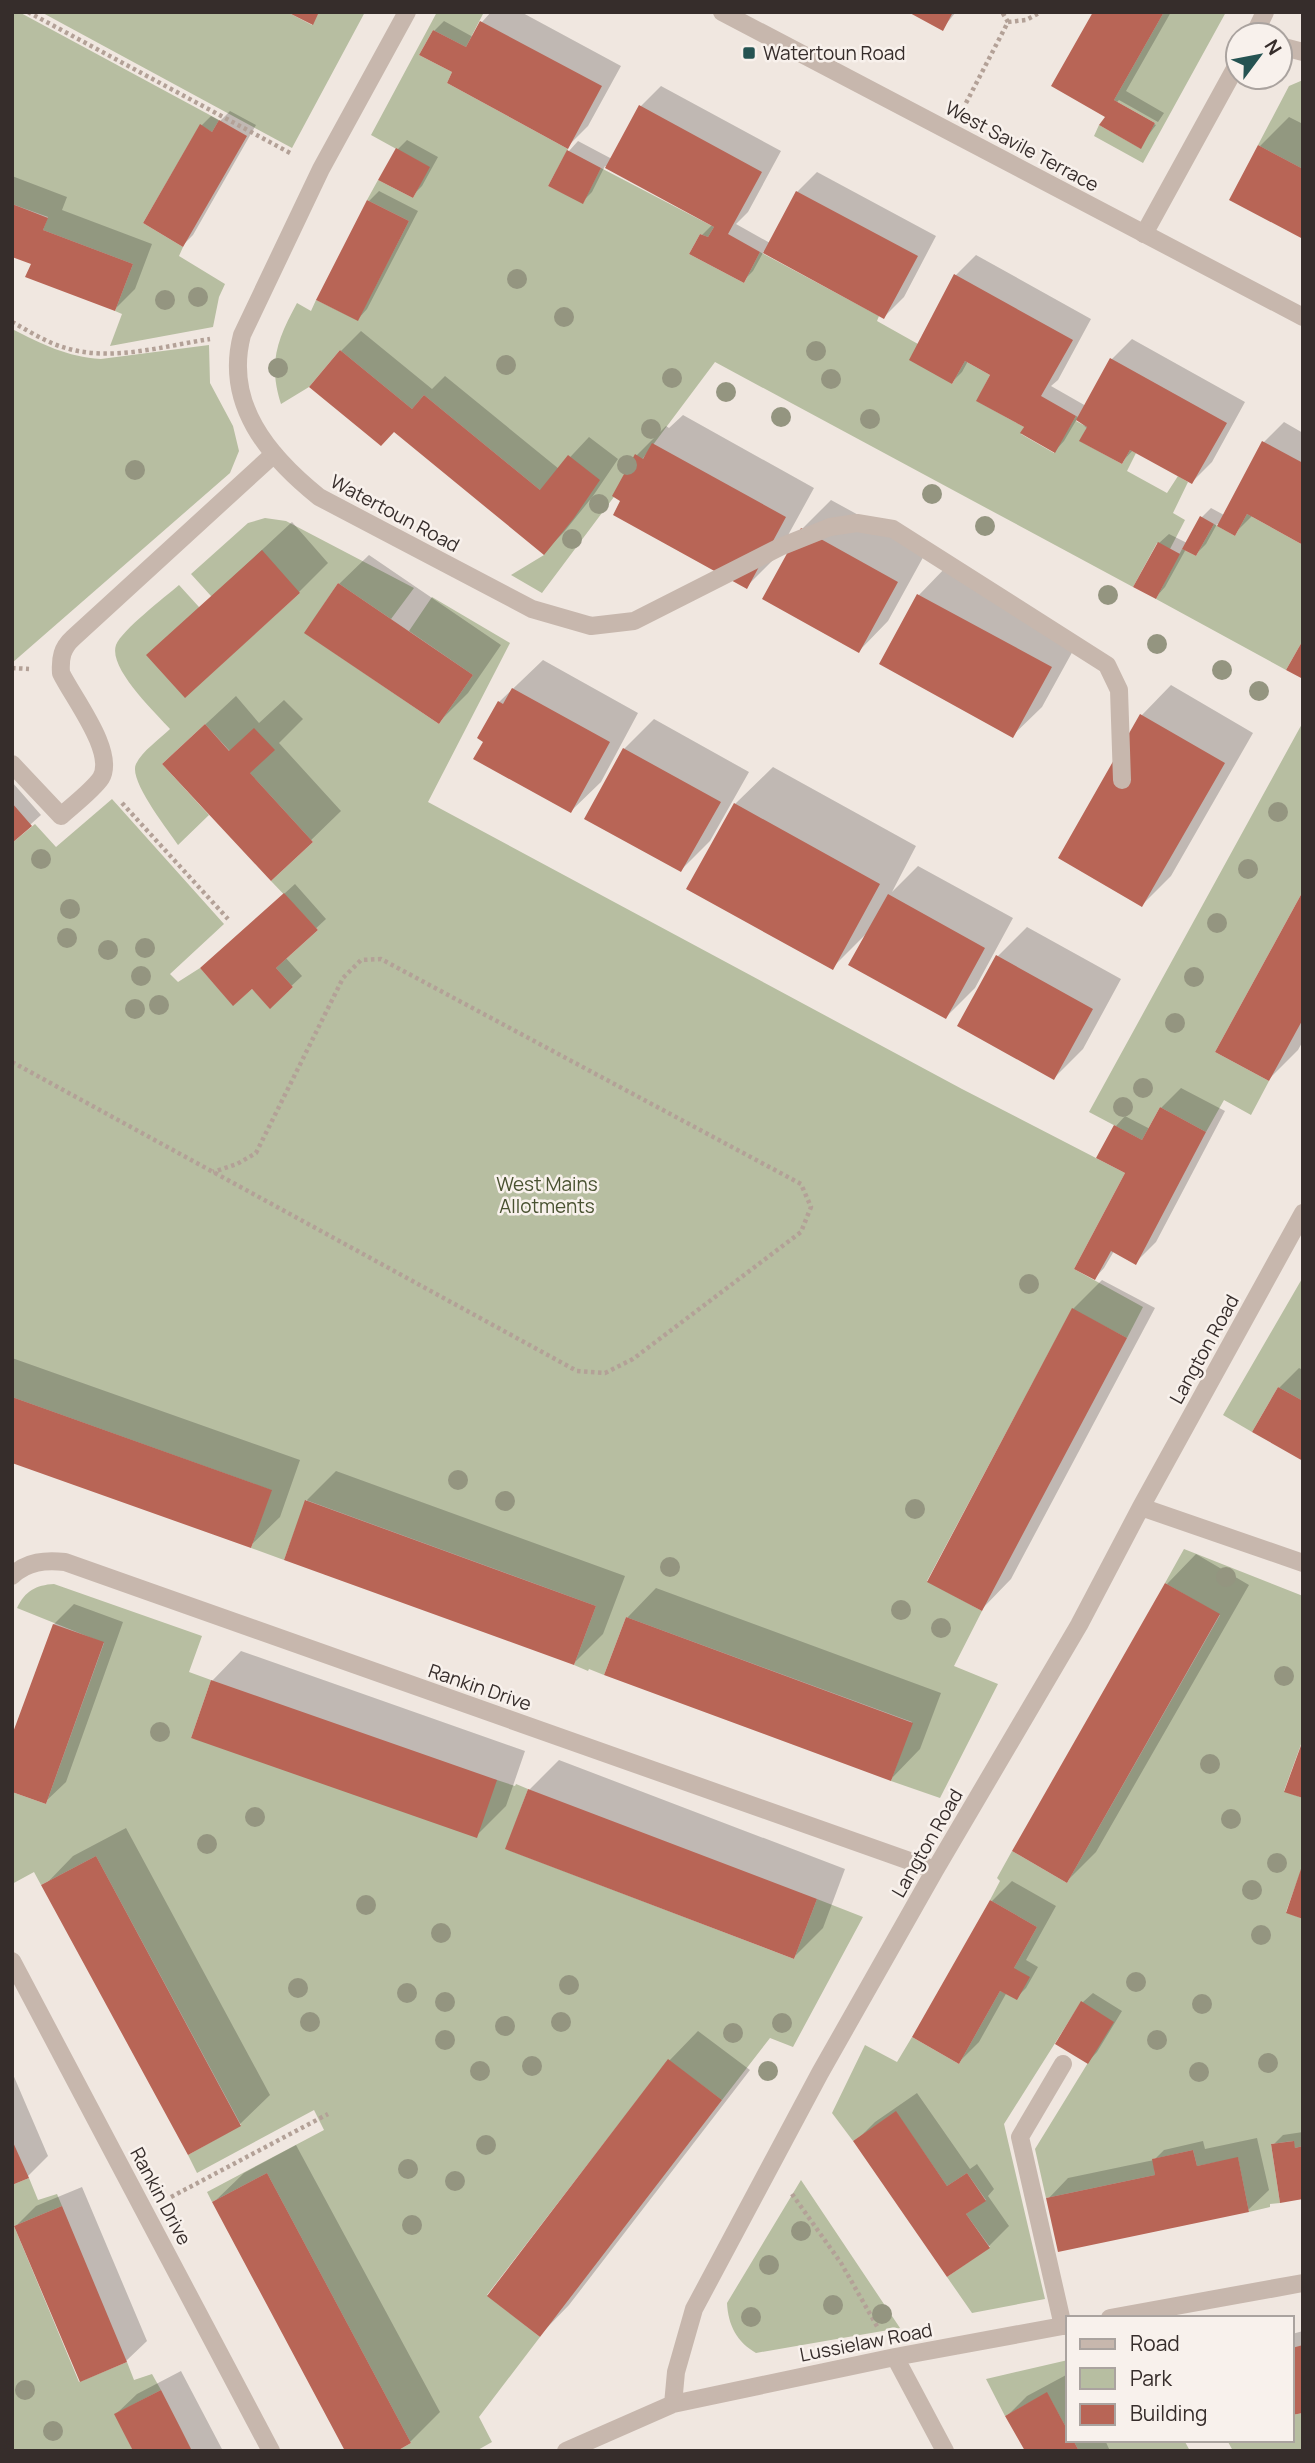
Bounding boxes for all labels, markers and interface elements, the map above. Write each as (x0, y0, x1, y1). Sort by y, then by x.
north arrow (1224, 21, 1294, 91)
text: N (1259, 34, 1288, 60)
place label: Watertoun Road (763, 40, 906, 66)
marker: Watertoun Road (741, 45, 757, 61)
street label: West Savile Terrace (941, 94, 1103, 198)
street label: Watertoun Road (326, 468, 464, 558)
park label: West Mains Allotments (496, 1171, 598, 1219)
street label: Langton Road (1163, 1290, 1245, 1408)
street label: Rankin Drive (425, 1657, 535, 1717)
street label: Langton Road (885, 1784, 969, 1902)
street label: Rankin Drive (124, 2143, 198, 2249)
street label: Lussielaw Road (797, 2316, 935, 2368)
legend (1066, 2316, 1294, 2442)
text: Road (1130, 2329, 1180, 2357)
text: Park (1130, 2364, 1172, 2392)
text: Building (1130, 2399, 1207, 2427)

